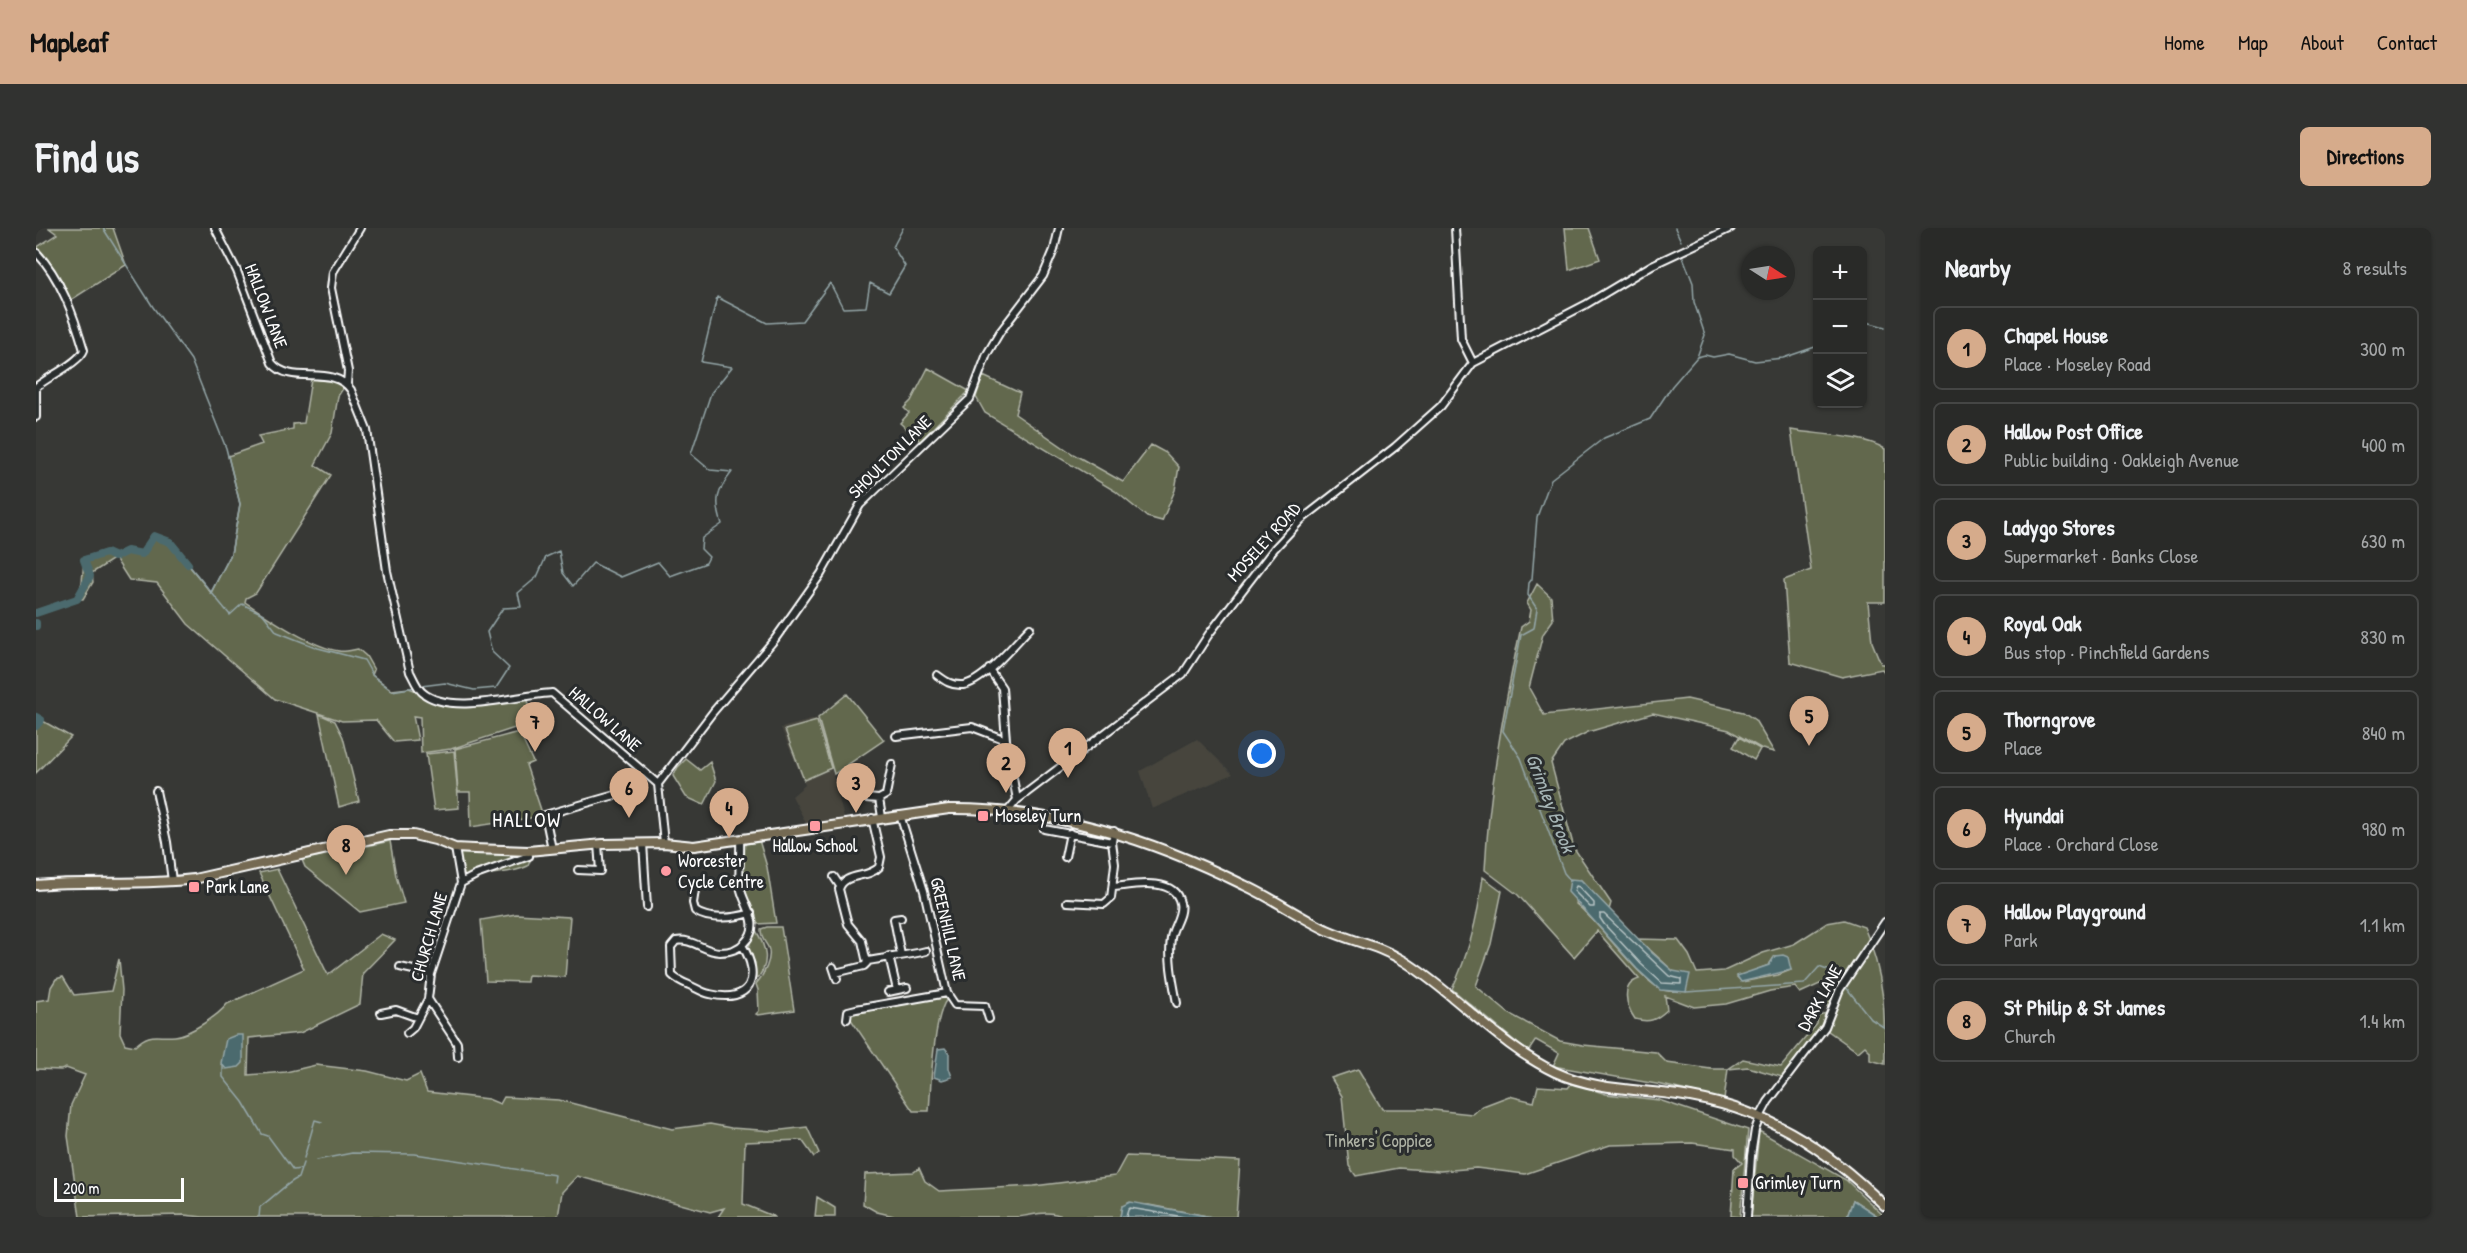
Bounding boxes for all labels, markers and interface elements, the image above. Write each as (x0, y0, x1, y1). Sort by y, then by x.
text: Mapleaf (30, 23, 109, 61)
text: Home (2164, 28, 2205, 57)
text: Map (2238, 28, 2268, 57)
text: About (2301, 28, 2344, 57)
text: Contact (2377, 28, 2437, 57)
button: Directions (2300, 127, 2431, 186)
text: Find us (36, 128, 139, 185)
north arrow (1741, 246, 1795, 300)
map controls (1813, 246, 1867, 408)
button: + (1813, 246, 1867, 300)
text: Nearby (1945, 250, 2011, 285)
text: 8 results (2342, 254, 2407, 281)
street label: HALLOW LANE (239, 260, 294, 352)
button: − (1813, 300, 1867, 354)
text: Chapel House (2004, 320, 2108, 350)
text: 1 (1963, 335, 1970, 362)
text: 300 m (2360, 335, 2405, 362)
text: Place · Moseley Road (2004, 350, 2150, 377)
button: layers (1813, 354, 1867, 408)
street label: SHOULTON LANE (842, 409, 937, 504)
text: Hallow Post Office (2004, 416, 2143, 446)
text: 2 (1962, 431, 1971, 458)
text: 400 m (2361, 431, 2405, 458)
text: Public building · Oakleigh Avenue (2004, 446, 2239, 473)
street label: MOSELEY ROAD (1221, 496, 1306, 587)
text: Ladygo Stores (2004, 512, 2115, 542)
text: 3 (1962, 527, 1971, 554)
text: 630 m (2361, 527, 2405, 554)
text: Supermarket · Banks Close (2004, 542, 2199, 569)
text: Royal Oak (2004, 608, 2082, 638)
text: 4 (1963, 623, 1970, 650)
text: 830 m (2360, 623, 2405, 650)
text: Bus stop · Pinchfield Gardens (2004, 638, 2209, 665)
street label: HALLOW LANE (564, 680, 647, 757)
pin: 5 (1790, 696, 1828, 746)
pin: 7 (516, 702, 554, 752)
text: Thorngrove (2004, 704, 2096, 734)
text: 5 (1962, 719, 1971, 746)
text: 840 m (2362, 719, 2405, 746)
pin: 1 (1048, 728, 1088, 778)
text: Place (2004, 734, 2043, 761)
your location (1247, 739, 1276, 768)
pin: 2 (986, 744, 1026, 793)
water label: Grimley Brook (1519, 749, 1583, 858)
pin: 3 (836, 764, 876, 813)
pin: 6 (610, 768, 648, 818)
pin: 4 (710, 788, 748, 838)
text: Hyundai (2004, 800, 2064, 830)
place label: Moseley Turn (995, 803, 1081, 828)
district label: HALLOW (492, 805, 562, 834)
marker: Moseley Turn (976, 809, 990, 823)
text: 6 (1963, 815, 1970, 842)
text: 980 m (2362, 815, 2405, 842)
marker: Hallow School (808, 819, 822, 833)
pin: 8 (326, 826, 366, 875)
text: Place · Orchard Close (2004, 830, 2159, 857)
place label: Hallow School (772, 833, 858, 858)
place label: Worcester Cycle Centre (678, 848, 764, 894)
marker: Worcester Cycle Centre (659, 864, 673, 878)
place label: Park Lane (206, 874, 269, 899)
street label: GREENHILL LANE (924, 875, 973, 983)
marker: Park Lane (187, 880, 201, 894)
street label: CHURCH LANE (404, 889, 453, 984)
text: Hallow Playground (2004, 896, 2145, 926)
text: 7 (1962, 911, 1971, 938)
text: 1.1 km (2360, 911, 2405, 938)
text: Park (2004, 926, 2037, 953)
street label: DARK LANE (1791, 960, 1848, 1035)
text: St Philip & St James (2004, 992, 2165, 1022)
text: 8 (1962, 1007, 1971, 1034)
text: 1.4 km (2359, 1007, 2405, 1034)
text: Church (2004, 1022, 2055, 1049)
park label: Tinkers' Coppice (1326, 1128, 1432, 1153)
place label: Grimley Turn (1755, 1170, 1841, 1195)
scale bar (54, 1175, 184, 1202)
marker: Grimley Turn (1736, 1176, 1750, 1190)
text: 200 m (63, 1177, 99, 1199)

